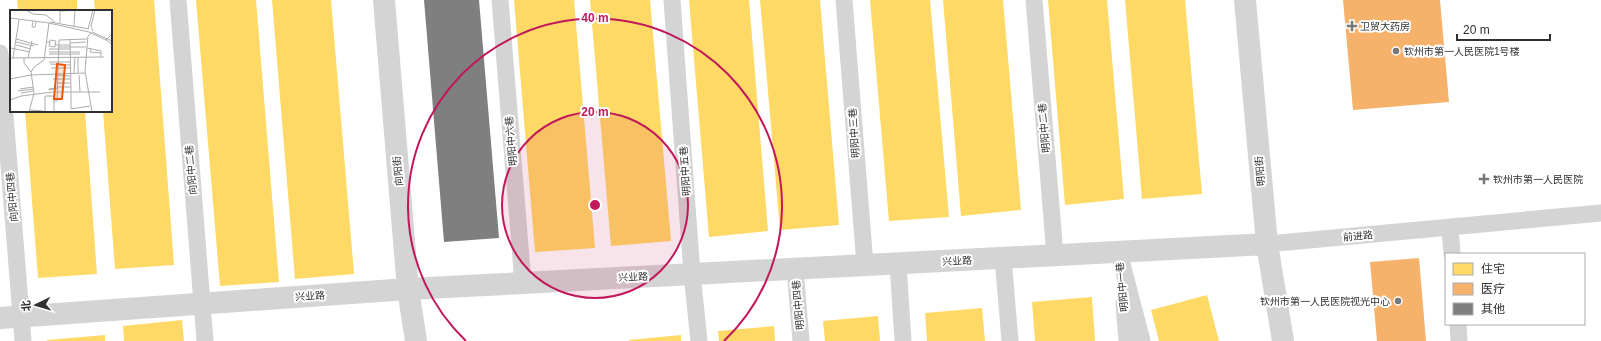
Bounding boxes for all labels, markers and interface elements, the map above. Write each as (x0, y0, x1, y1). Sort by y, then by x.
inset map (10, 10, 112, 112)
text: 40 m (581, 11, 609, 25)
scale bar (1457, 16, 1550, 42)
marker: 卫贸大药房 (1347, 21, 1357, 31)
place label: 卫贸大药房 (1360, 21, 1410, 32)
text: 20 m (1463, 23, 1490, 37)
marker: 钦州市第一人民医院1号楼 (1391, 46, 1401, 56)
place label: 钦州市第一人民医院1号楼 (1404, 46, 1520, 57)
street label: 明阳中二巷 (1036, 103, 1052, 153)
text: 20 m (581, 105, 609, 119)
street label: 明阳中三巷 (847, 108, 861, 158)
street label: 明阳中六巷 (503, 116, 519, 166)
street label: 向阳中二巷 (183, 145, 199, 195)
street label: 明阳中五巷 (678, 146, 692, 196)
street label: 向阳街 (391, 156, 405, 186)
street label: 明阳街 (1253, 156, 1267, 186)
street label: 向阳中四巷 (4, 172, 20, 222)
marker: 钦州市第一人民医院 (1478, 173, 1490, 185)
place label: 钦州市第一人民医院 (1493, 174, 1583, 185)
centre of rings (588, 198, 602, 212)
street label: 前进路 (1343, 229, 1373, 243)
legend (1445, 253, 1585, 325)
street label: 兴业路 (942, 255, 972, 267)
street label: 明阳中一巷 (1114, 262, 1130, 312)
text: 住宅 (1481, 262, 1505, 276)
street label: 兴业路 (618, 271, 648, 283)
street label: 明阳中四巷 (790, 280, 806, 330)
text: 医疗 (1481, 282, 1505, 296)
north arrow (16, 285, 56, 325)
street label: 兴业路 (295, 289, 325, 303)
place label: 钦州市第一人民医院视光中心 (1260, 296, 1390, 307)
marker: 钦州市第一人民医院视光中心 (1393, 296, 1403, 306)
text: 北 (20, 300, 32, 312)
text: 其他 (1481, 302, 1505, 316)

